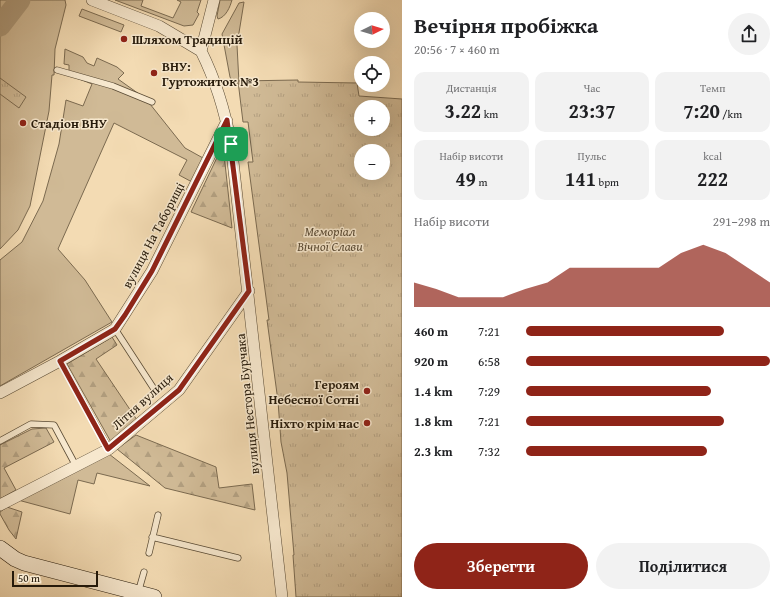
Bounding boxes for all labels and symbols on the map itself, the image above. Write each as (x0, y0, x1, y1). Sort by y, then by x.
north arrow (354, 12, 390, 48)
place label: Шляхом Традицій (132, 30, 243, 49)
marker: Шляхом Традицій (119, 34, 129, 44)
place label: ВНУ: Гуртожиток №3 (162, 57, 259, 91)
marker: ВНУ: Гуртожиток №3 (149, 68, 159, 78)
place label: Стадіон ВНУ (31, 114, 108, 133)
marker: Стадіон ВНУ (18, 118, 28, 128)
pin (214, 127, 248, 161)
street label: вулиця На Таборищі (117, 179, 190, 292)
park label: Меморіал Вічної Слави (296, 222, 363, 256)
street label: вулиця Нестора Бурчака (231, 332, 264, 475)
street label: Літня вулиця (107, 368, 178, 434)
place label: Героям Небесної Сотні (269, 375, 359, 409)
marker: Героям Небесної Сотні (362, 386, 372, 396)
place label: Ніхто крім нас (270, 414, 359, 433)
marker: Ніхто крім нас (362, 418, 372, 428)
scale bar (12, 569, 98, 588)

